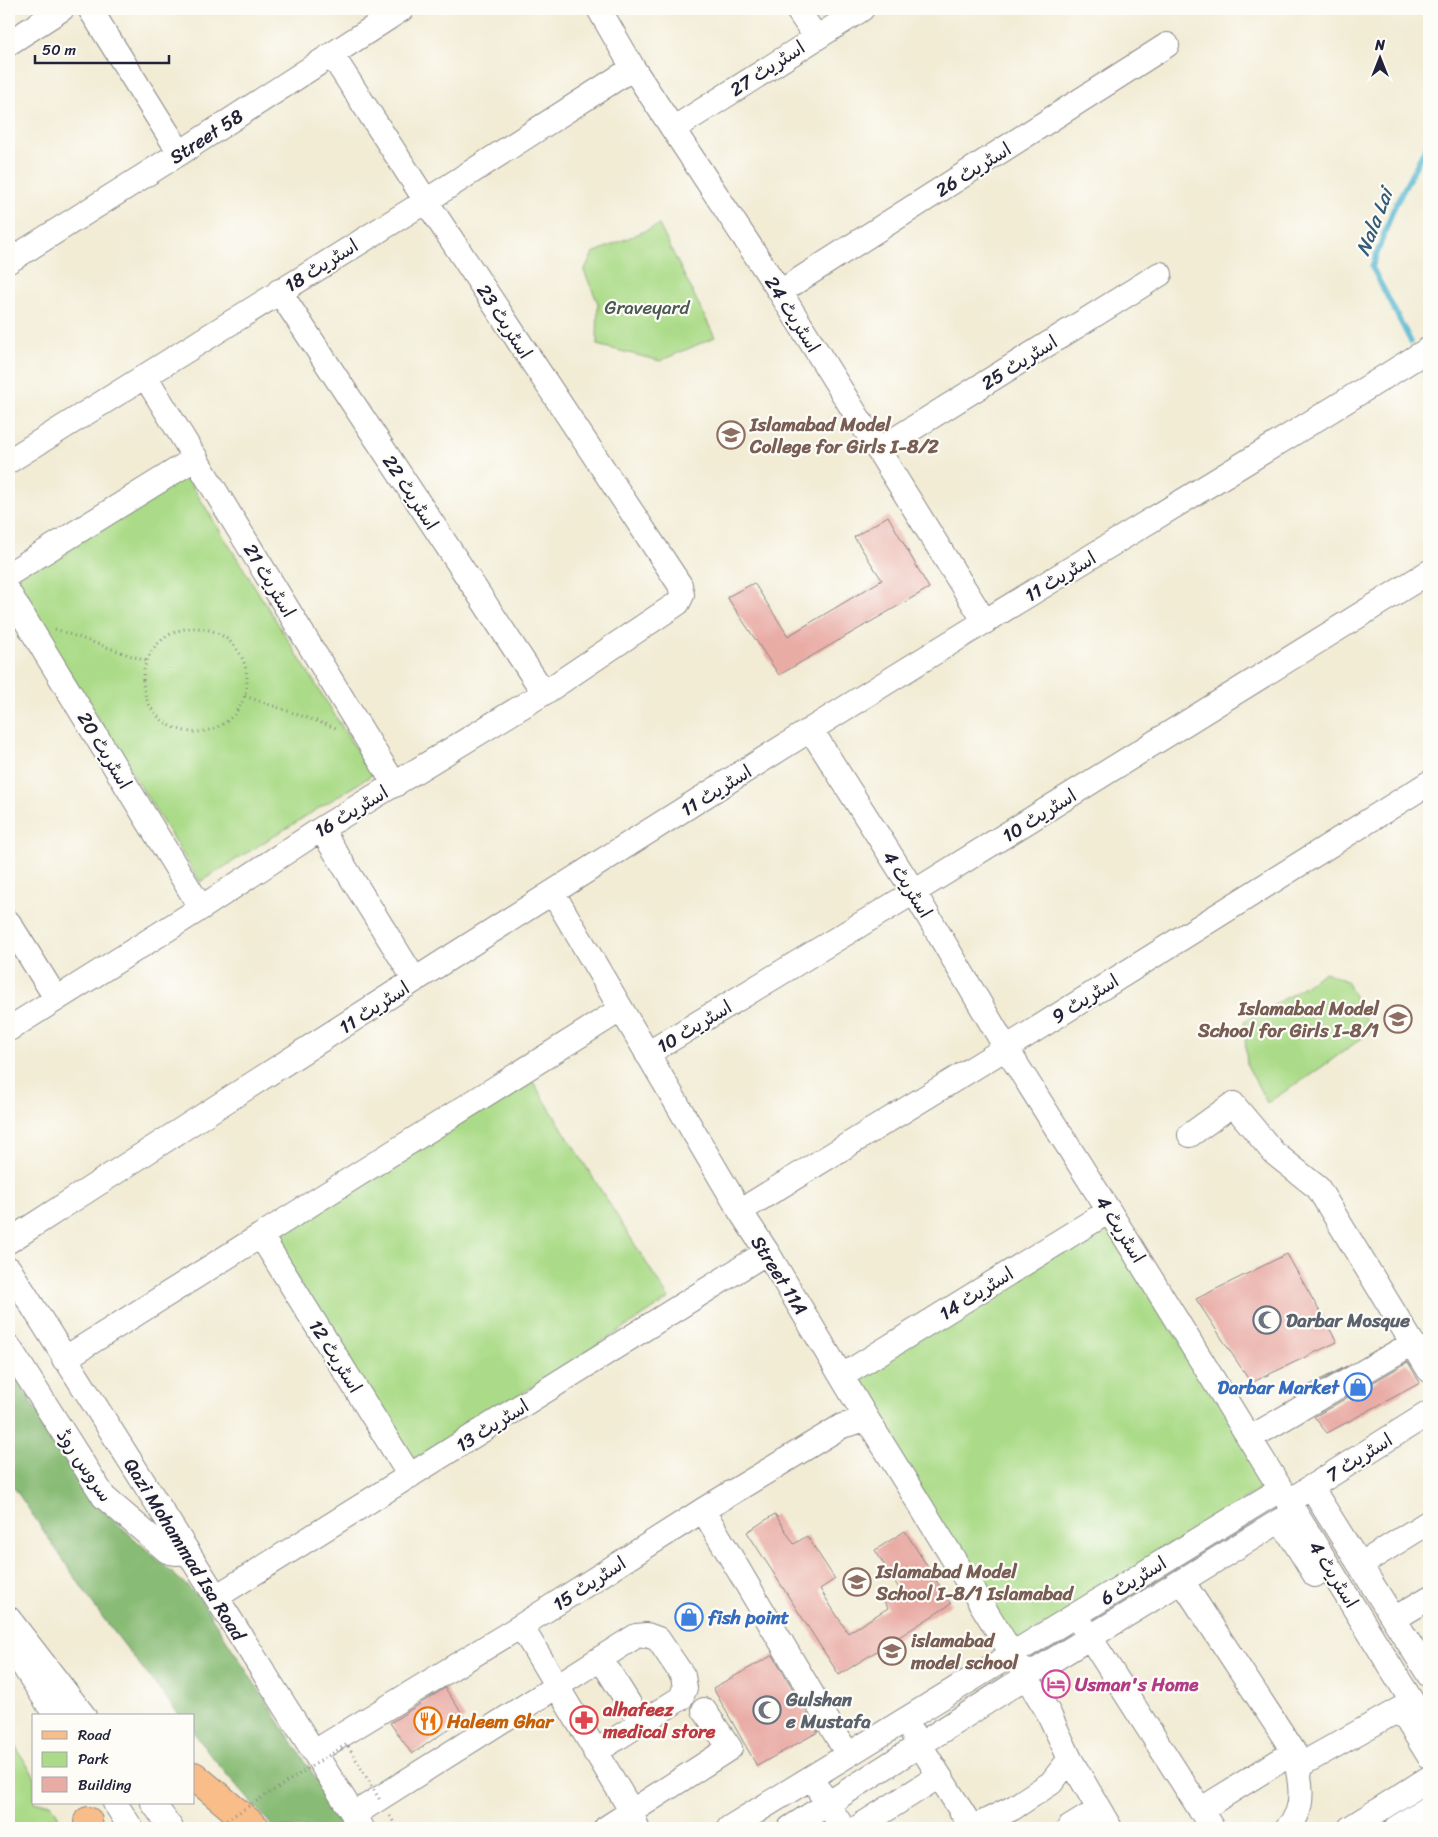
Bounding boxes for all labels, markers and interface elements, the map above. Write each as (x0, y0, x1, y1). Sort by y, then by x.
scale bar (35, 32, 169, 64)
street label: اسٹریٹ 27 (723, 32, 812, 105)
north arrow (1356, 32, 1406, 82)
text: N (1374, 33, 1385, 58)
text: 50 m (42, 37, 77, 63)
street label: Street 58 (162, 100, 251, 173)
street label: اسٹریٹ 26 (929, 133, 1018, 206)
water label: Nala Lai (1346, 179, 1405, 261)
street label: اسٹریٹ 18 (278, 230, 365, 301)
street label: اسٹریٹ 24 (756, 269, 829, 359)
street label: اسٹریٹ 23 (468, 277, 541, 366)
park label: Graveyard (605, 291, 690, 324)
street label: اسٹریٹ 25 (974, 326, 1064, 399)
place label: Islamabad Model College for Girls I-8/2 (749, 408, 939, 463)
school or university icon: Islamabad Model College for Girls I-8/2 (716, 420, 746, 450)
street label: اسٹریٹ 22 (374, 448, 448, 537)
street label: اسٹریٹ 21 (234, 537, 305, 624)
street label: اسٹریٹ 11 (1018, 542, 1103, 611)
street label: اسٹریٹ 20 (68, 705, 141, 796)
street label: اسٹریٹ 11 (674, 755, 759, 825)
street label: اسٹریٹ 16 (308, 776, 395, 847)
street label: اسٹریٹ 10 (995, 779, 1083, 851)
street label: اسٹریٹ 4 (874, 844, 941, 925)
street label: اسٹریٹ 9 (1045, 965, 1126, 1032)
street label: اسٹریٹ 11 (332, 972, 416, 1043)
street label: اسٹریٹ 10 (650, 991, 738, 1062)
place label: Islamabad Model School for Girls I-8/1 (1197, 992, 1381, 1047)
school or university icon: Islamabad Model School for Girls I-8/1 (1383, 1004, 1413, 1034)
street label: اسٹریٹ 4 (1087, 1189, 1154, 1270)
street label: Street 11A (742, 1229, 817, 1322)
street label: اسٹریٹ 14 (932, 1257, 1020, 1329)
place label: Darbar Mosque (1286, 1304, 1410, 1337)
mosque icon: Darbar Mosque (1252, 1305, 1282, 1335)
street label: اسٹریٹ 12 (300, 1313, 371, 1400)
place label: Darbar Market (1218, 1371, 1340, 1404)
shop icon: Darbar Market (1343, 1372, 1373, 1402)
street label: اسٹریٹ 13 (449, 1390, 536, 1461)
street label: سروس روڈ (48, 1422, 122, 1509)
street label: اسٹریٹ 7 (1319, 1424, 1399, 1491)
street label: Qazi Mohammad Isa Road (115, 1451, 255, 1649)
street label: اسٹریٹ 4 (1300, 1534, 1367, 1615)
street label: اسٹریٹ 15 (546, 1547, 633, 1620)
street label: اسٹریٹ 6 (1093, 1547, 1173, 1614)
place label: Islamabad Model School I-8/1 Islamabad (875, 1555, 1075, 1610)
school or university icon: Islamabad Model School I-8/1 Islamabad (842, 1567, 872, 1597)
place label: fish point (708, 1601, 790, 1634)
shop icon: fish point (674, 1602, 704, 1632)
place label: islamabad model school (910, 1624, 1020, 1679)
school or university icon: islamabad model school (877, 1636, 907, 1666)
place label: Usman's Home (1075, 1668, 1199, 1701)
hotel icon: Usman's Home (1041, 1669, 1071, 1699)
place label: Gulshan e Mustafa (785, 1683, 871, 1738)
place label: alhafeez medical store (602, 1693, 716, 1748)
mosque icon: Gulshan e Mustafa (752, 1695, 782, 1725)
place label: Haleem Ghar (446, 1705, 555, 1738)
pharmacy icon: alhafeez medical store (569, 1705, 599, 1735)
restaurant icon: Haleem Ghar (413, 1706, 443, 1736)
legend (32, 1714, 195, 1804)
text: Road (78, 1722, 111, 1748)
text: Park (78, 1746, 109, 1772)
text: Building (78, 1772, 132, 1798)

